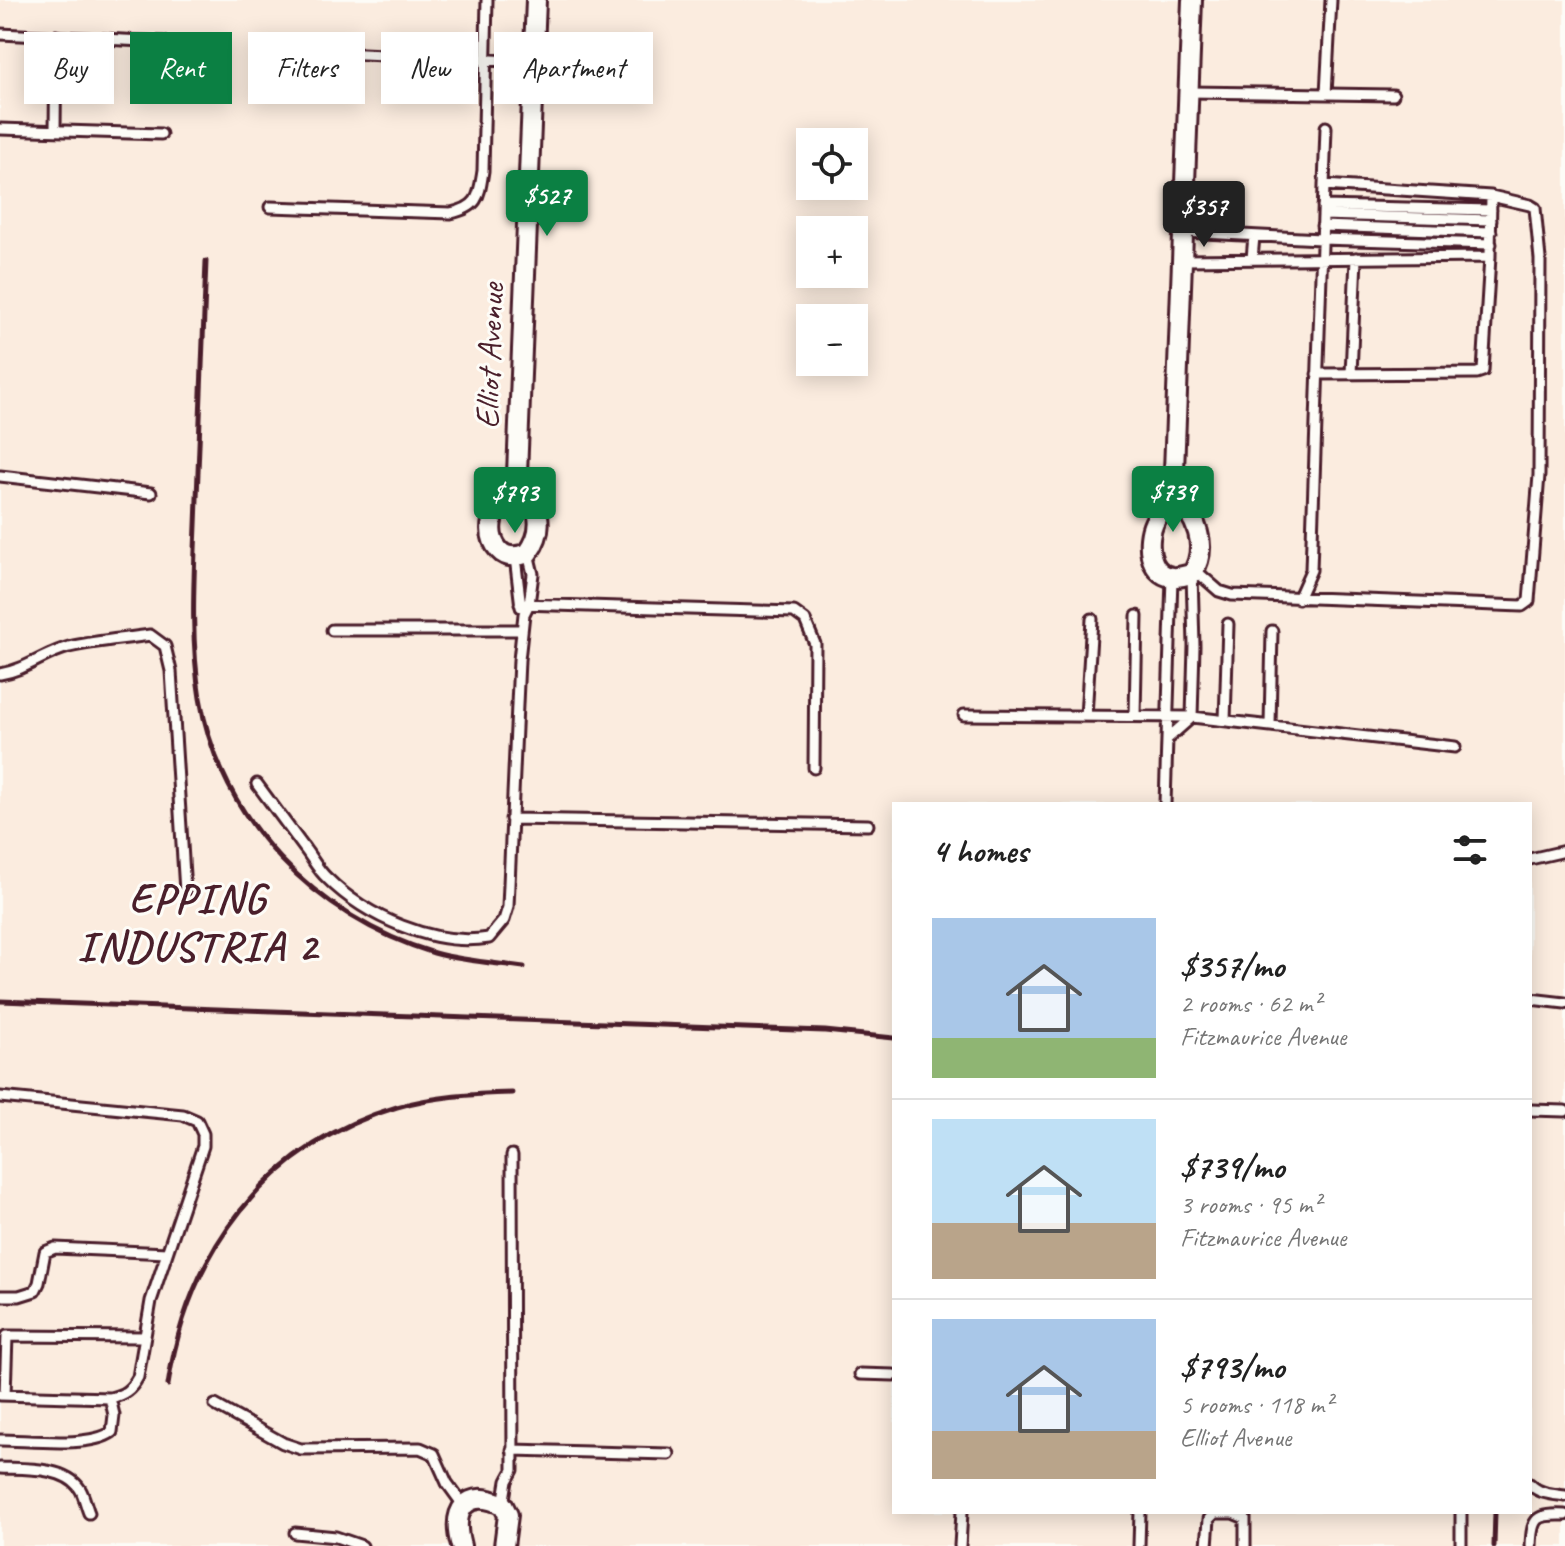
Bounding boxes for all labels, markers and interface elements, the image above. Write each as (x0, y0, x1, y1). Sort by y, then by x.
chip: Buy (24, 32, 114, 104)
chip: Rent (130, 32, 232, 104)
chip: Filters (248, 32, 365, 104)
chip: New (381, 32, 478, 104)
chip: Apartment (494, 32, 653, 104)
map controls (796, 128, 868, 376)
button: locate (796, 128, 868, 200)
pin: $527 (500, 170, 594, 238)
text: $527 (524, 179, 570, 212)
pin: $357 (1157, 181, 1251, 249)
text: $357 (1181, 190, 1227, 223)
button: + (796, 216, 868, 288)
street label: Elliot Avenue (465, 281, 513, 429)
button: − (796, 304, 868, 376)
pin: $739 (1126, 466, 1220, 534)
pin: $793 (468, 467, 562, 535)
text: $739 (1150, 475, 1196, 508)
text: $793 (492, 476, 538, 509)
icon: filters (1448, 828, 1492, 872)
text: 4 homes (932, 829, 1028, 872)
district label: EPPING INDUSTRIA 2 (77, 872, 321, 973)
text: $357/mo (1180, 944, 1284, 987)
icon: home (996, 950, 1092, 1046)
text: 2 rooms · 62 m² (1180, 987, 1321, 1020)
text: Fitzmaurice Avenue (1180, 1020, 1346, 1053)
text: $739/mo (1180, 1145, 1284, 1188)
icon: home (996, 1151, 1092, 1247)
text: 3 rooms · 95 m² (1180, 1188, 1321, 1221)
text: Fitzmaurice Avenue (1180, 1221, 1346, 1254)
text: $793/mo (1180, 1345, 1284, 1388)
icon: home (996, 1351, 1092, 1447)
text: 5 rooms · 118 m² (1180, 1388, 1332, 1421)
text: Elliot Avenue (1180, 1421, 1291, 1454)

